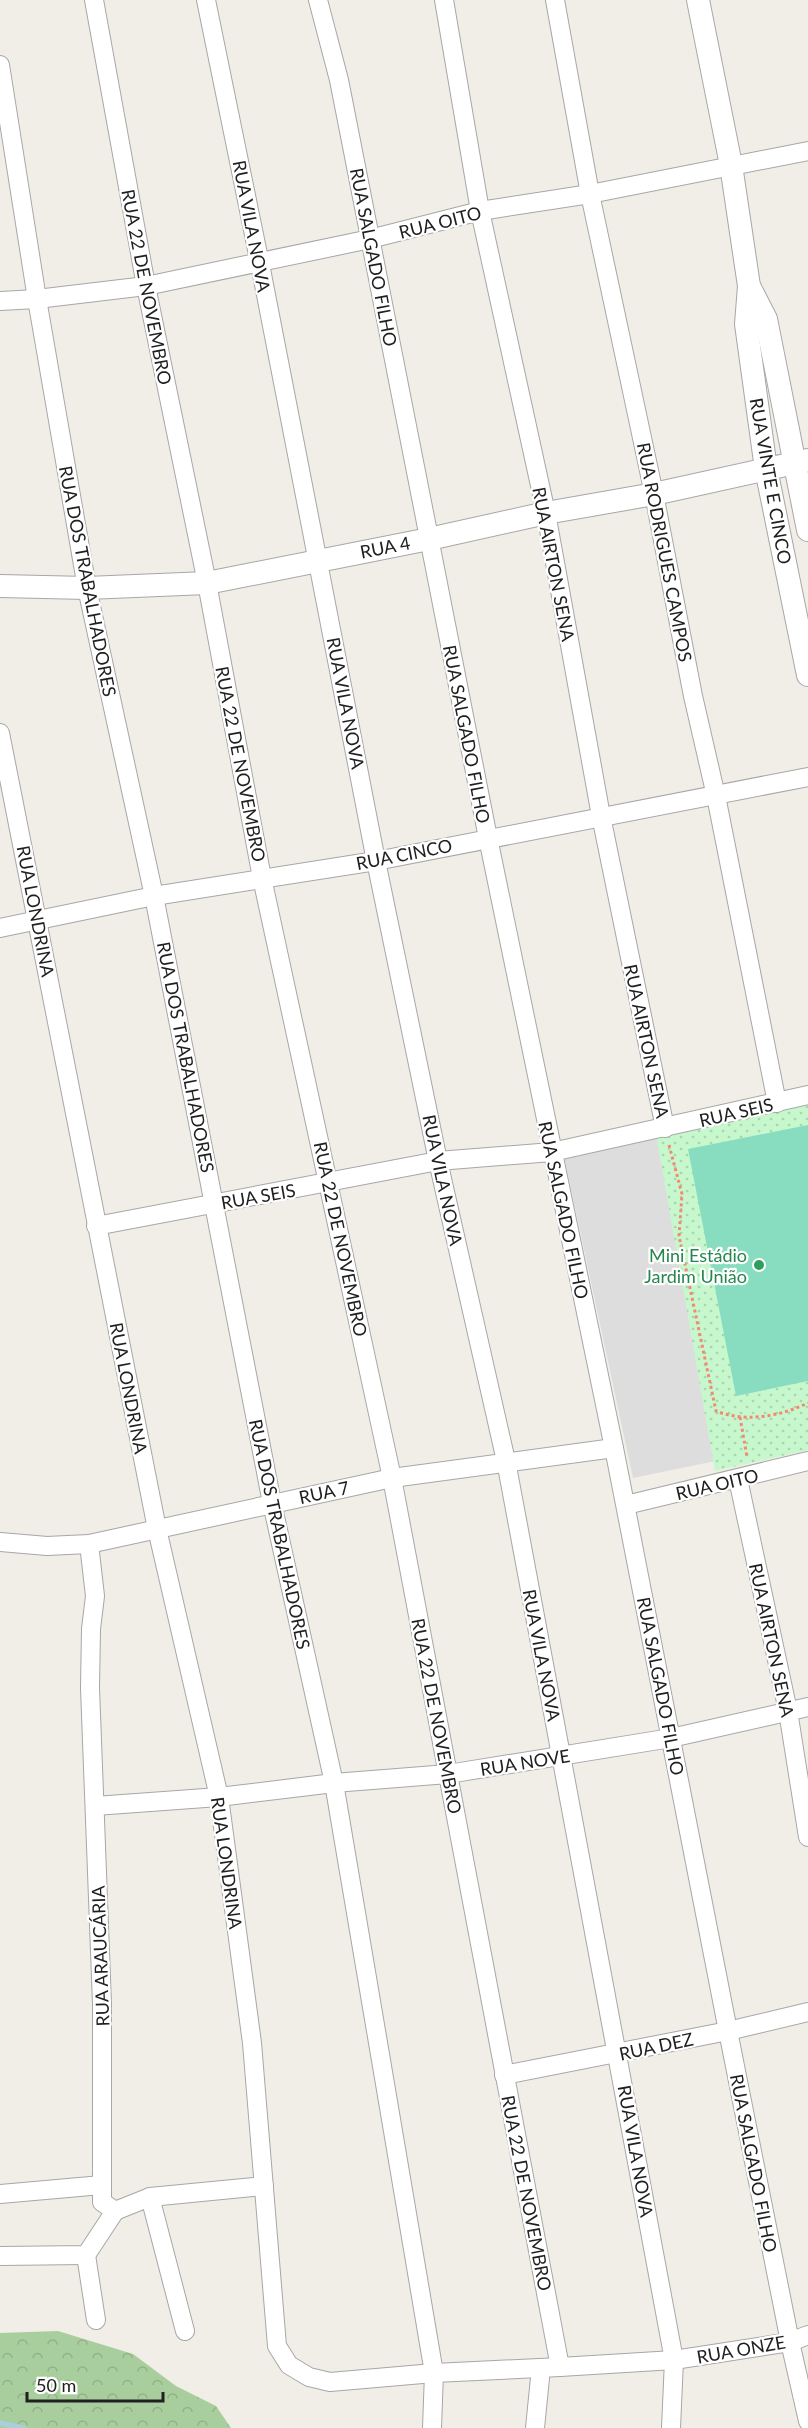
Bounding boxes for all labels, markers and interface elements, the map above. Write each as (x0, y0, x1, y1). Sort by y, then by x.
street label: RUA VILA NOVA (228, 158, 276, 294)
street label: RUA SALGADO FILHO (346, 166, 402, 348)
street label: RUA 22 DE NOVEMBRO (117, 187, 177, 387)
street label: RUA OITO (396, 201, 484, 243)
street label: RUA VINTE E CINCO (746, 396, 796, 566)
street label: RUA RODRIGUES CAMPOS (633, 440, 697, 664)
street label: RUA DOS TRABALHADORES (55, 464, 121, 698)
street label: RUA AIRTON SENA (528, 485, 580, 644)
street label: RUA 4 (358, 531, 412, 563)
street label: RUA VILA NOVA (322, 635, 370, 771)
street label: RUA SALGADO FILHO (439, 643, 495, 825)
street label: RUA 22 DE NOVEMBRO (211, 664, 271, 864)
street label: RUA CINCO (354, 834, 454, 874)
street label: RUA LONDRINA (13, 844, 60, 979)
street label: RUA DOS TRABALHADORES (153, 940, 219, 1174)
street label: RUA AIRTON SENA (620, 962, 674, 1121)
street label: RUA SEIS (697, 1093, 775, 1131)
street label: RUA VILA NOVA (418, 1112, 468, 1248)
street label: RUA SALGADO FILHO (534, 1119, 594, 1301)
street label: RUA 22 DE NOVEMBRO (310, 1139, 372, 1339)
street label: RUA SEIS (219, 1179, 297, 1213)
place label: Mini Estádio Jardim União (644, 1244, 747, 1287)
marker: Mini Estádio Jardim União (752, 1258, 766, 1272)
street label: RUA LONDRINA (106, 1321, 153, 1456)
street label: RUA DOS TRABALHADORES (245, 1417, 315, 1651)
street label: RUA OITO (673, 1464, 761, 1504)
street label: RUA 7 (297, 1476, 351, 1508)
street label: RUA AIRTON SENA (745, 1561, 799, 1720)
street label: RUA VILA NOVA (518, 1587, 566, 1723)
street label: RUA SALGADO FILHO (633, 1595, 689, 1777)
street label: RUA 22 DE NOVEMBRO (407, 1616, 467, 1816)
street label: RUA NOVE (478, 1744, 572, 1780)
street label: RUA LONDRINA (207, 1796, 247, 1931)
street label: RUA ARAUCÁRIA (87, 1884, 113, 2027)
street label: RUA DEZ (617, 2027, 695, 2065)
street label: RUA SALGADO FILHO (726, 2072, 782, 2254)
street label: RUA VILA NOVA (614, 2083, 659, 2219)
street label: RUA 22 DE NOVEMBRO (497, 2093, 557, 2293)
street label: RUA ONZE (695, 2330, 787, 2368)
scale bar (27, 2365, 164, 2403)
text: 50 m (36, 2374, 76, 2396)

